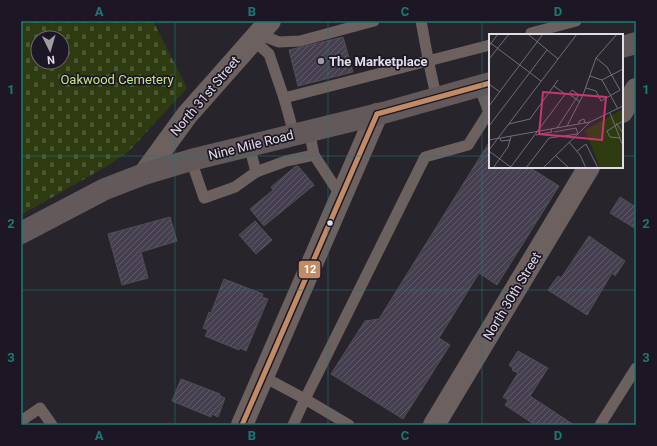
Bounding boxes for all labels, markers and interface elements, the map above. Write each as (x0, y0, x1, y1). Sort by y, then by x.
text: A (95, 4, 104, 19)
text: B (248, 4, 256, 19)
text: C (401, 4, 410, 19)
text: D (554, 4, 562, 19)
north arrow (30, 30, 70, 70)
inset map (489, 34, 623, 168)
text: N (46, 53, 55, 66)
street label: North 31st Street (167, 53, 243, 139)
place label: The Marketplace (329, 54, 427, 69)
marker: The Marketplace (316, 56, 326, 66)
park label: Oakwood Cemetery (60, 72, 174, 87)
text: 1 (7, 82, 15, 97)
text: 1 (642, 82, 650, 97)
street label: Nine Mile Road (207, 127, 295, 163)
text: 2 (7, 216, 15, 231)
text: 2 (642, 216, 650, 231)
unlabelled marker (325, 218, 335, 228)
street label: North 30th Street (480, 249, 544, 343)
line badge: 12 (298, 260, 321, 279)
text: 12 (304, 263, 316, 276)
text: 3 (7, 350, 15, 365)
text: 3 (642, 350, 650, 365)
text: A (95, 428, 104, 443)
text: B (248, 428, 256, 443)
text: C (401, 428, 410, 443)
text: D (554, 428, 562, 443)

